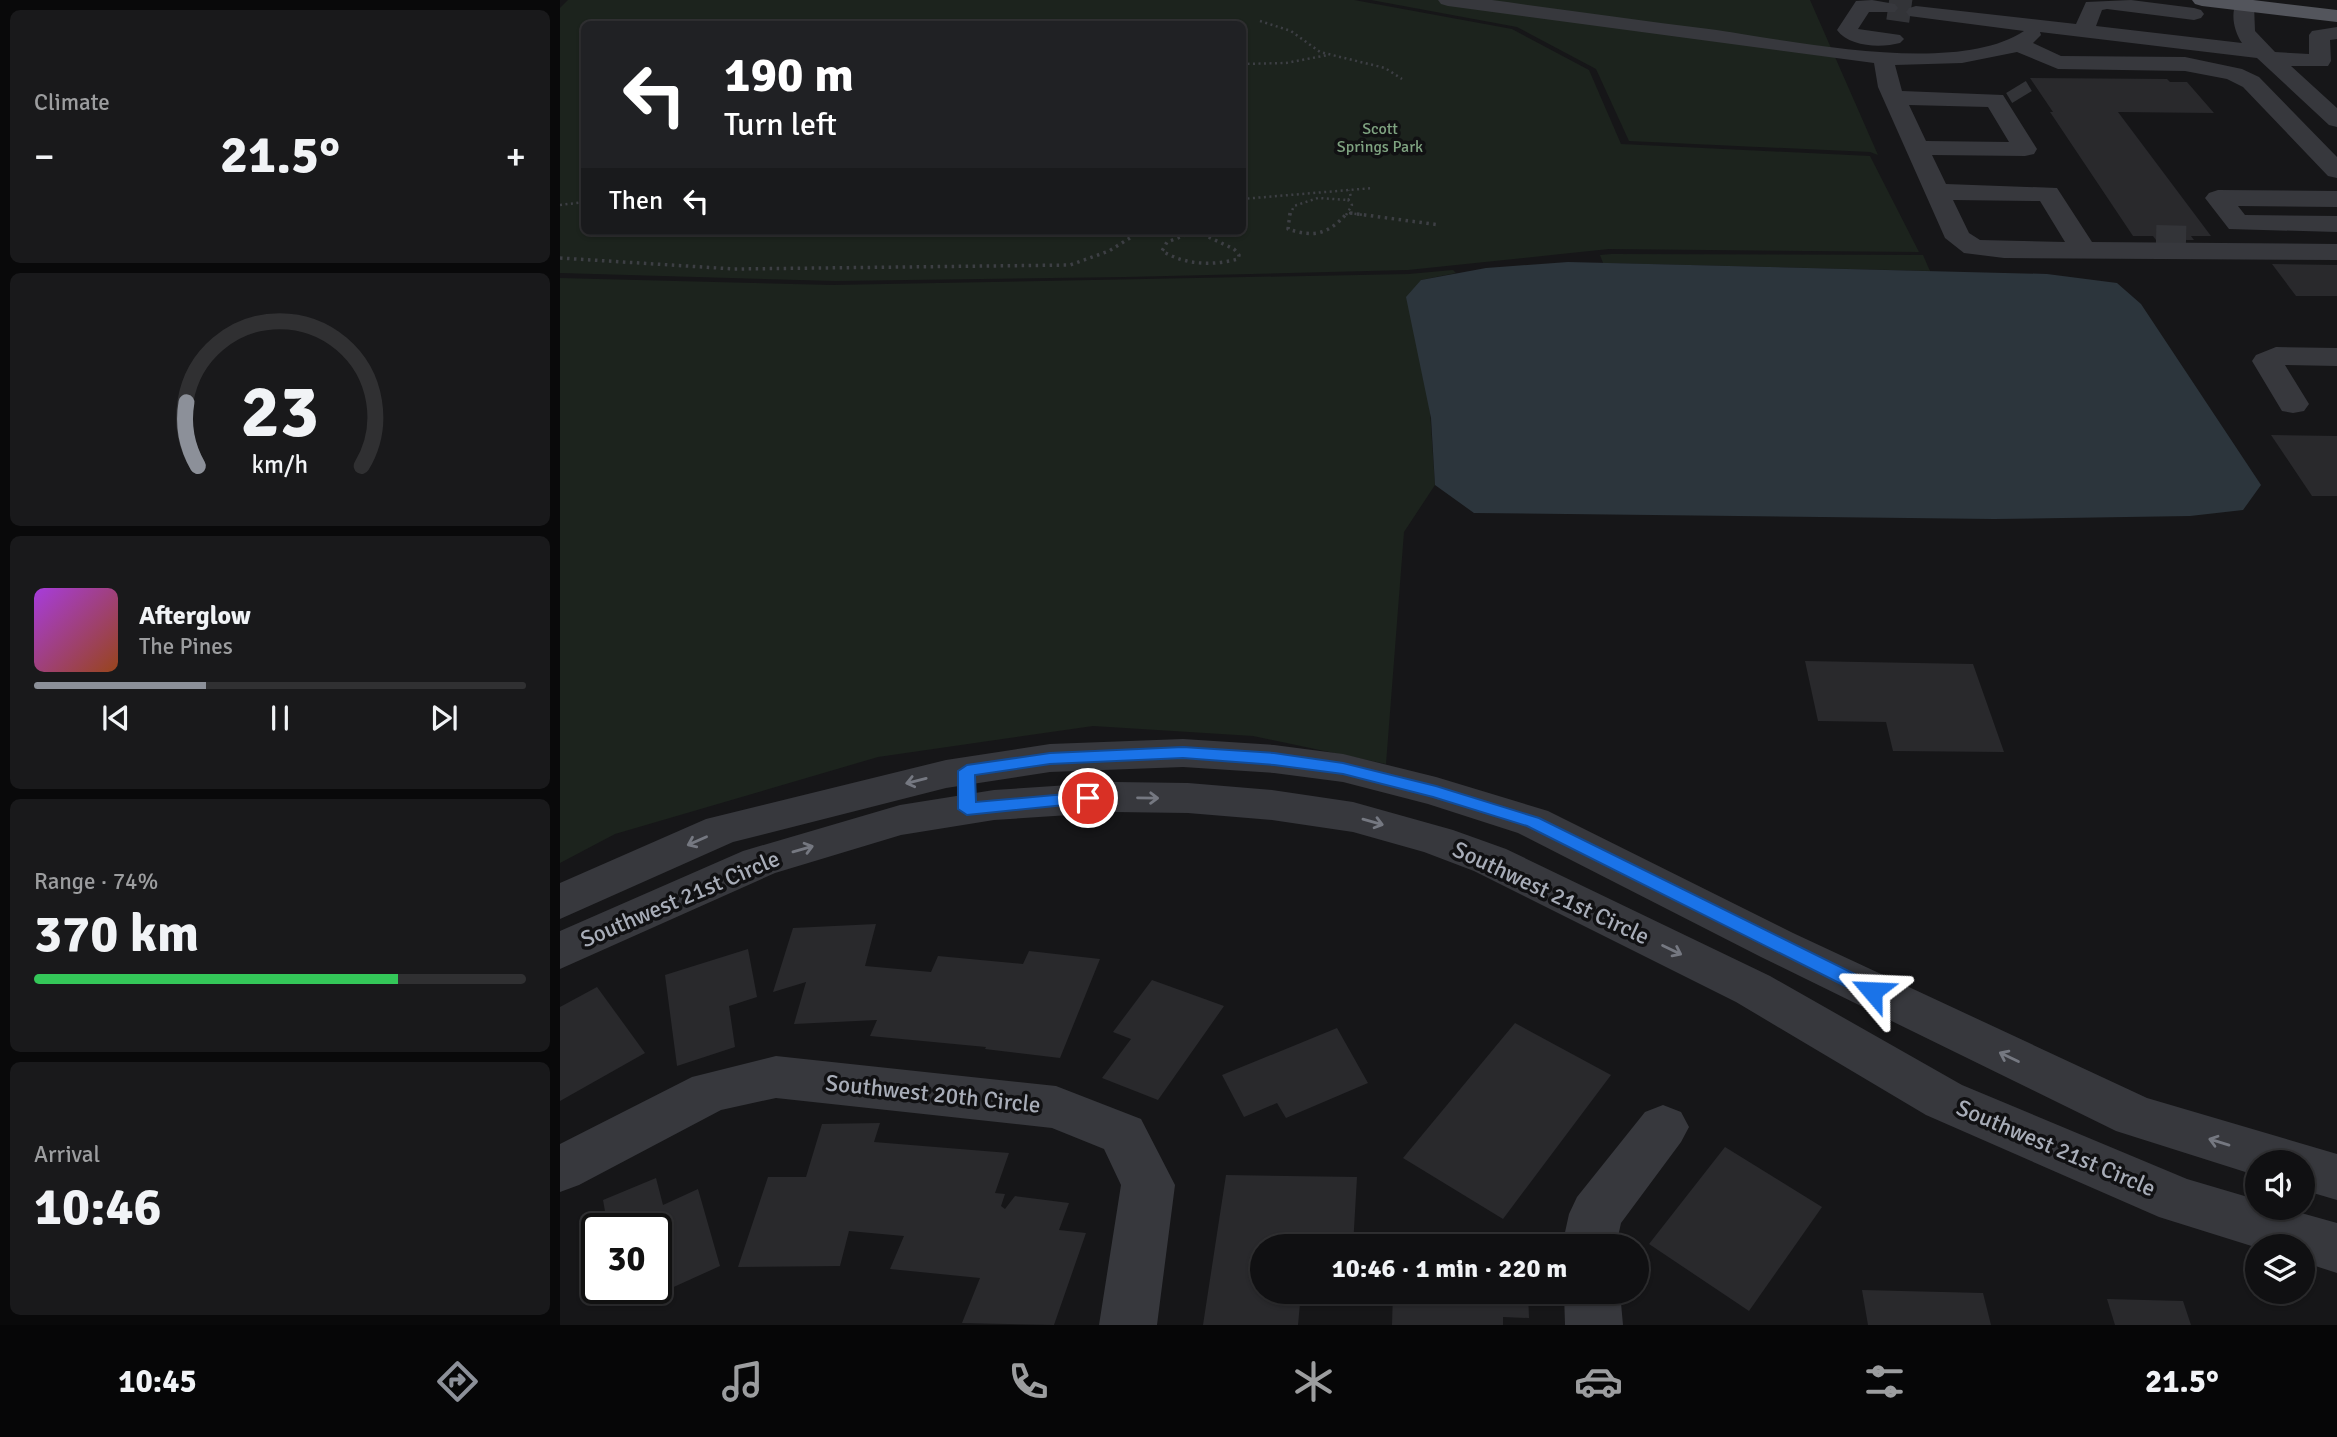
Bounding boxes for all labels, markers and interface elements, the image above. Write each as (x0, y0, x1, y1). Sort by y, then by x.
text: 190 m (724, 45, 854, 105)
icon: left (609, 49, 700, 140)
text: Climate (34, 88, 110, 117)
text: Turn left (724, 105, 837, 144)
park label: Scott Springs Park (1337, 119, 1423, 157)
text: 21.5° (220, 123, 340, 187)
text: − (34, 133, 55, 180)
text: + (505, 133, 526, 180)
icon: left (677, 182, 715, 220)
text: Then (609, 185, 663, 217)
text: 23 (241, 368, 319, 457)
text: km/h (252, 448, 308, 479)
text: Afterglow (139, 600, 251, 632)
text: The Pines (139, 632, 233, 661)
icon: previous (97, 699, 135, 737)
icon: pause (261, 699, 299, 737)
icon: next (425, 699, 463, 737)
pin (1058, 768, 1118, 828)
one-way arrow (905, 775, 928, 788)
icon: arrive (1069, 779, 1107, 817)
one-way arrow (1136, 791, 1159, 805)
one-way arrow (1362, 817, 1384, 830)
one-way arrow (687, 835, 708, 848)
street label: Southwest 21st Circle (1448, 835, 1654, 951)
one-way arrow (792, 841, 814, 854)
street label: Southwest 21st Circle (576, 844, 784, 954)
text: Range · 74% (34, 867, 158, 896)
text: 370 km (34, 902, 199, 966)
one-way arrow (1661, 943, 1682, 957)
position arrow (1835, 954, 1909, 1028)
one-way arrow (1999, 1050, 2020, 1063)
street label: Southwest 20th Circle (824, 1068, 1042, 1120)
street label: Southwest 21st Circle (1952, 1093, 2160, 1203)
one-way arrow (2209, 1135, 2231, 1148)
text: Arrival (34, 1140, 100, 1169)
map controls (2245, 1150, 2315, 1304)
button: sound (2245, 1150, 2315, 1220)
text: 10:46 (34, 1175, 162, 1239)
speed limit sign: 30 (581, 1213, 672, 1304)
button: layers (2245, 1234, 2315, 1304)
text: 10:46 · 1 min · 220 m (1332, 1253, 1567, 1285)
icon: directions (433, 1357, 482, 1406)
icon: music (718, 1357, 767, 1406)
icon: phone (1004, 1357, 1053, 1406)
icon: climate (1289, 1357, 1338, 1406)
icon: car (1574, 1357, 1623, 1406)
icon: filters (1860, 1357, 1909, 1406)
text: 10:45 (118, 1362, 197, 1401)
text: 21.5° (2145, 1362, 2219, 1401)

